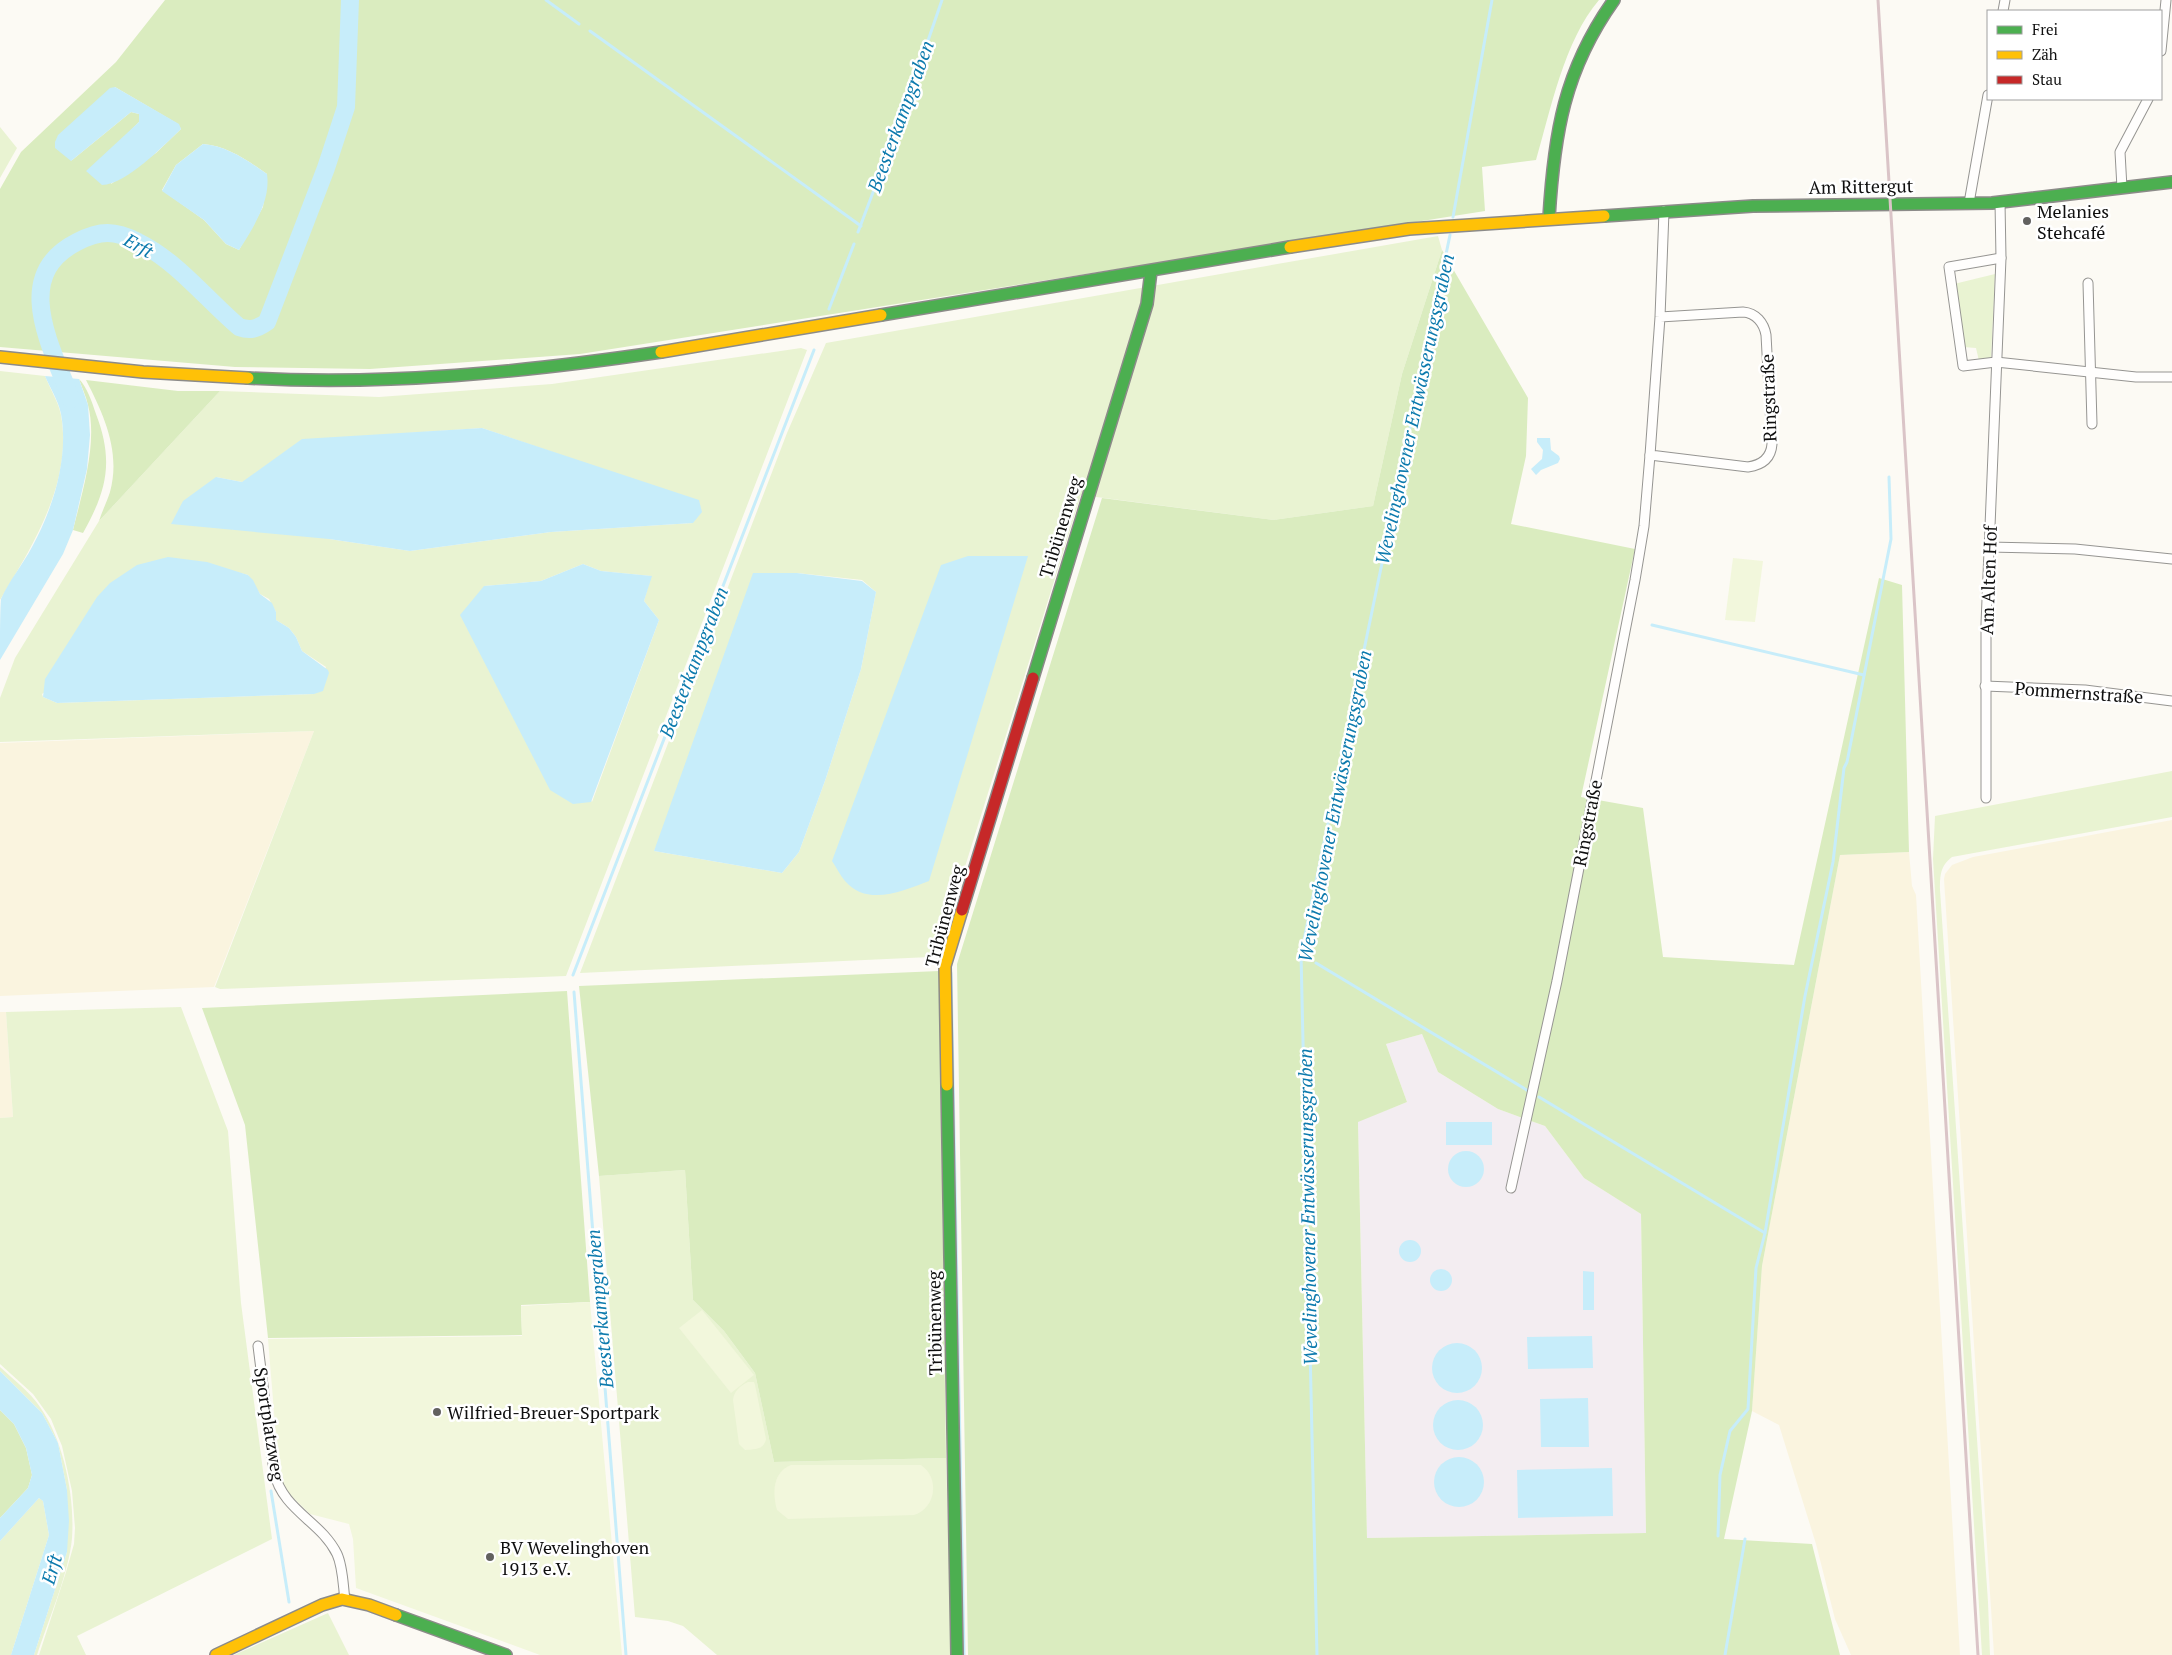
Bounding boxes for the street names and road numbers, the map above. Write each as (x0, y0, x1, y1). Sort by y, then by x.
street label: Am Rittergut (1808, 173, 1914, 199)
street label: Ringstraße (1754, 354, 1782, 442)
street label: Tribünenweg (1033, 473, 1087, 581)
street label: Am Alten Hof (1974, 523, 2002, 635)
street label: Pommernstraße (2014, 676, 2144, 708)
street label: Ringstraße (1567, 777, 1607, 869)
street label: Tribünenweg (919, 862, 969, 970)
street label: Tribünenweg (921, 1270, 947, 1376)
street label: Sportplatzweg (249, 1365, 291, 1483)

